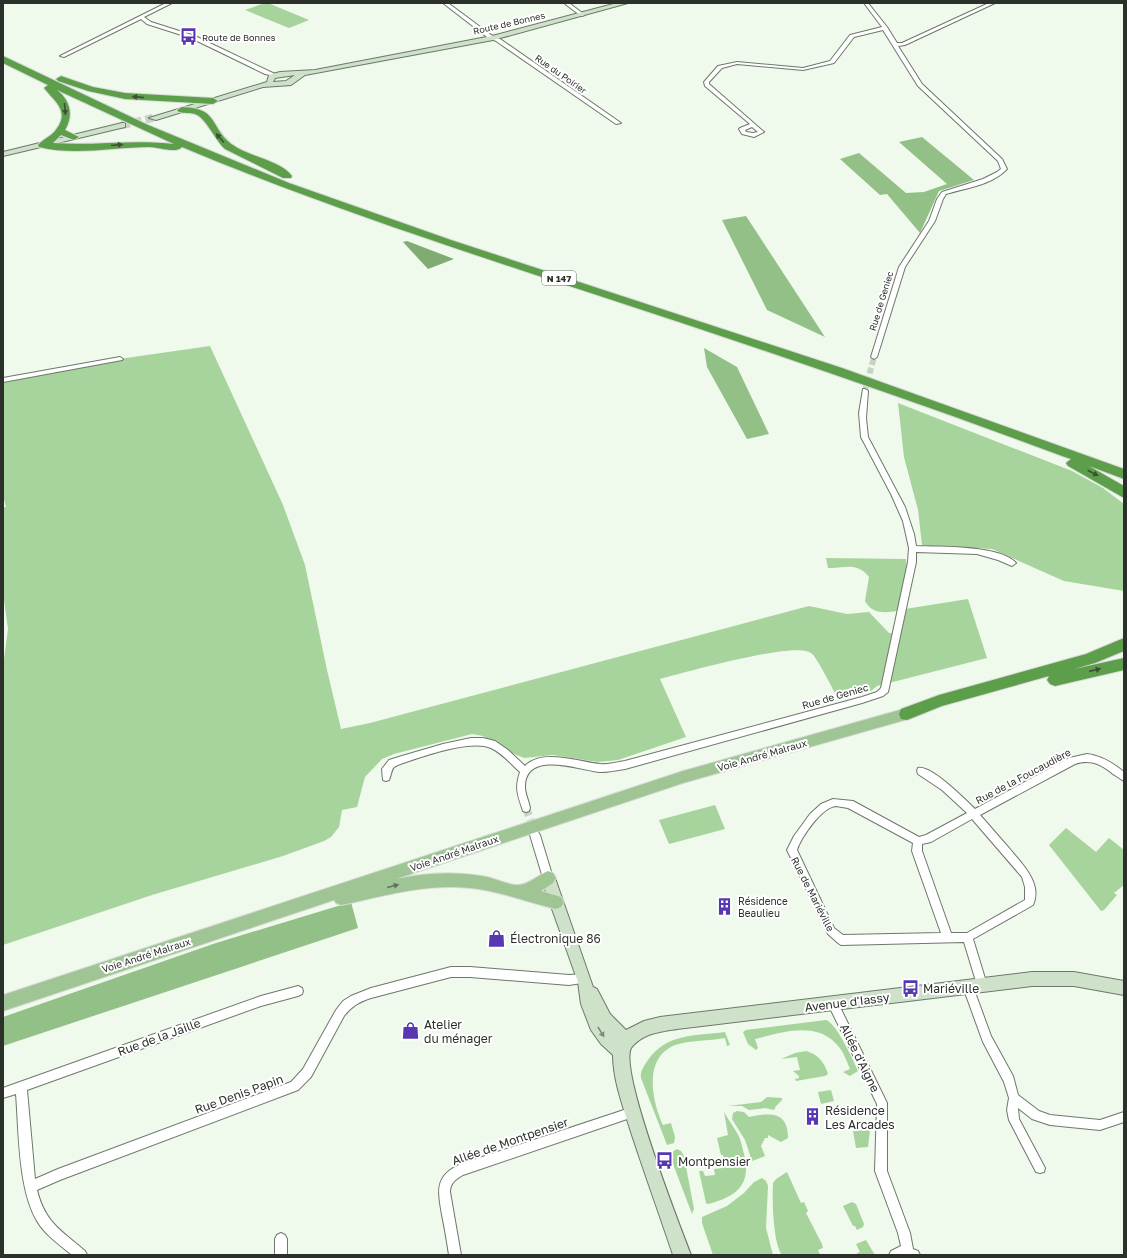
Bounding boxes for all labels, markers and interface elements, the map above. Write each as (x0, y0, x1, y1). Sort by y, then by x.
street label: Route de Bonnes (472, 9, 546, 37)
bus stop icon: Route de Bonnes (179, 27, 199, 47)
place label: Route de Bonnes (202, 32, 276, 43)
street label: Rue du Poirier (533, 52, 589, 96)
one-way arrow (132, 93, 144, 100)
one-way arrow (61, 103, 68, 115)
one-way arrow (216, 132, 225, 143)
one-way arrow (111, 142, 123, 149)
street label: Rue de Geniec (867, 270, 895, 332)
road number: N 147 (542, 271, 576, 285)
one-way arrow (1087, 470, 1099, 477)
one-way arrow (1089, 667, 1102, 673)
street label: Rue de Geniec (800, 681, 870, 711)
street label: Voie André Malraux (716, 736, 809, 774)
street label: Rue de la Foucaudière (973, 746, 1073, 806)
street label: Voie André Malraux (408, 832, 500, 874)
street label: Rue de Mariéville (789, 855, 837, 934)
one-way arrow (387, 883, 399, 889)
place label: Résidence Beaulieu (738, 895, 788, 919)
building icon: Résidence Beaulieu (715, 897, 735, 917)
shop icon: Électronique 86 (487, 928, 507, 948)
place label: Électronique 86 (510, 931, 601, 946)
street label: Voie André Malraux (100, 935, 192, 975)
bus stop icon: Mariéville (900, 978, 920, 998)
place label: Mariéville (923, 981, 979, 996)
street label: Avenue d'Iassy (804, 989, 891, 1015)
street label: Rue de la Jaille (115, 1015, 203, 1059)
place label: Atelier du ménager (424, 1017, 493, 1046)
shop icon: Atelier du ménager (401, 1021, 421, 1041)
street label: Allée d'Aigne (837, 1021, 883, 1095)
one-way arrow (597, 1026, 605, 1037)
street label: Rue Denis Papin (193, 1071, 285, 1117)
place label: Résidence Les Arcades (825, 1103, 895, 1132)
building icon: Résidence Les Arcades (802, 1107, 822, 1127)
street label: Allée de Montpensier (450, 1114, 570, 1168)
bus stop icon: Montpensier (655, 1151, 675, 1171)
place label: Montpensier (678, 1154, 751, 1169)

